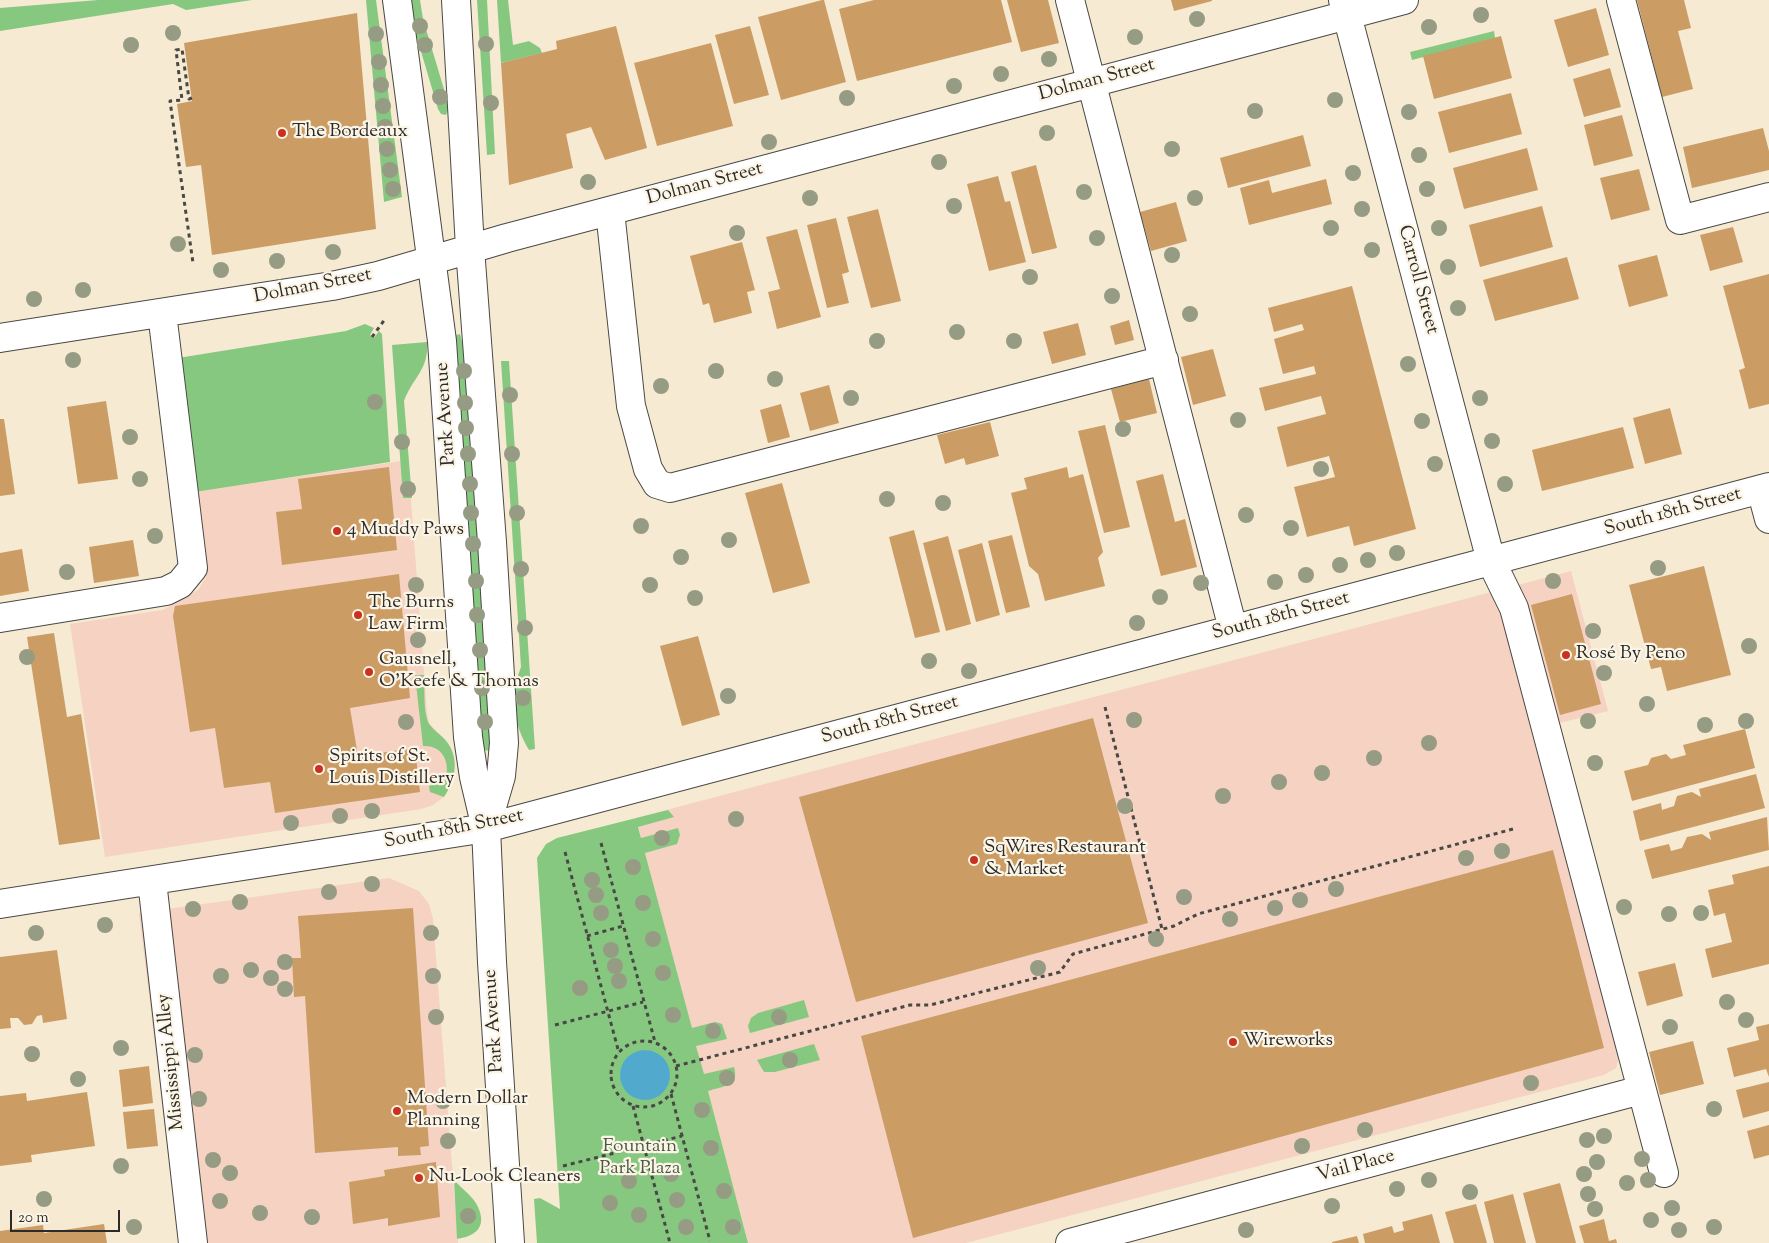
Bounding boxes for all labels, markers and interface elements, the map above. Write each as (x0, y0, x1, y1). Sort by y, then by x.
street label: Dolman Street (1036, 55, 1158, 107)
place label: The Bordeaux (292, 122, 408, 144)
marker: The Bordeaux (276, 127, 288, 139)
street label: Dolman Street (644, 159, 766, 211)
street label: Carroll Street (1392, 223, 1442, 337)
street label: Dolman Street (252, 264, 374, 310)
street label: Park Avenue (432, 361, 462, 467)
street label: South 18th Street (1602, 484, 1744, 542)
place label: 4 Muddy Paws (347, 520, 464, 542)
marker: 4 Muddy Paws (331, 525, 343, 537)
street label: South 18th Street (1210, 588, 1352, 646)
place label: The Burns Law Firm (368, 593, 454, 637)
marker: The Burns Law Firm (352, 609, 364, 621)
place label: Rosé By Peno (1576, 644, 1686, 666)
marker: Rosé By Peno (1560, 649, 1572, 661)
place label: Gausnell, O'Keefe & Thomas (379, 650, 539, 694)
marker: Gausnell, O'Keefe & Thomas (363, 666, 375, 678)
street label: South 18th Street (819, 692, 961, 750)
place label: Spirits of St. Louis Distillery (329, 747, 454, 791)
marker: Spirits of St. Louis Distillery (313, 763, 325, 775)
street label: South 18th Street (383, 805, 525, 855)
place label: SqWires Restaurant & Market (984, 838, 1146, 882)
marker: SqWires Restaurant & Market (968, 854, 980, 866)
street label: Park Avenue (480, 968, 510, 1074)
street label: Mississippi Alley (153, 992, 191, 1132)
place label: Wireworks (1243, 1031, 1333, 1053)
marker: Wireworks (1227, 1036, 1239, 1048)
place label: Modern Dollar Planning (407, 1089, 528, 1133)
marker: Modern Dollar Planning (391, 1105, 403, 1117)
park label: Fountain Park Plaza (599, 1137, 681, 1181)
street label: Vail Place (1315, 1146, 1397, 1188)
place label: Nu-Look Cleaners (429, 1167, 581, 1189)
marker: Nu-Look Cleaners (413, 1172, 425, 1184)
scale bar (12, 1200, 122, 1232)
text: 20 m (18, 1208, 49, 1229)

